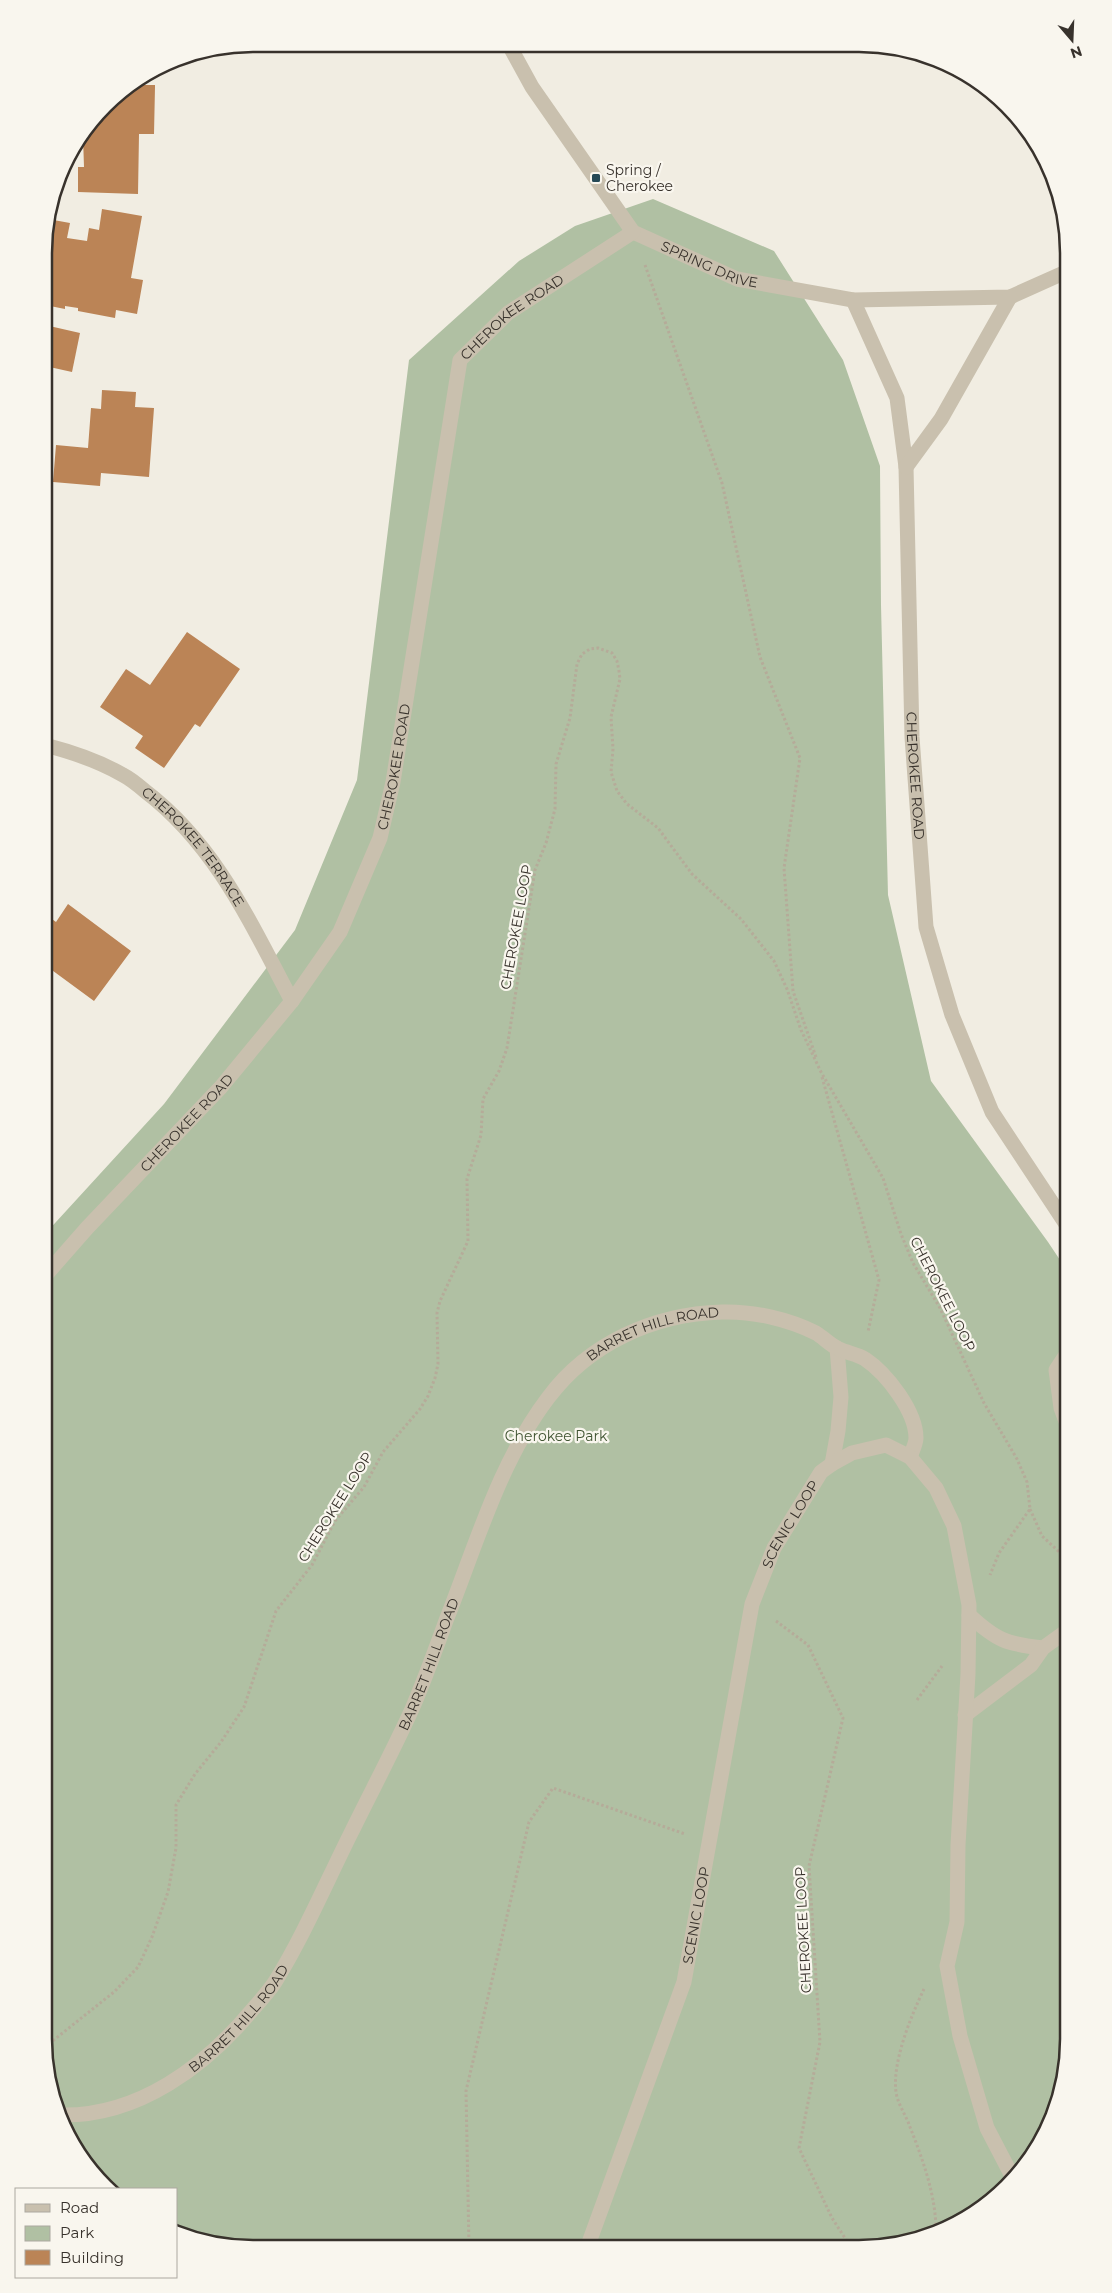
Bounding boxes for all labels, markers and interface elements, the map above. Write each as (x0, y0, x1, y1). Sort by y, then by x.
north arrow (1047, 15, 1097, 65)
text: N (1068, 42, 1085, 63)
place label: Spring / Cherokee (606, 161, 673, 195)
marker: Spring / Cherokee (590, 172, 602, 184)
street label: SPRING DRIVE (658, 237, 759, 292)
street label: CHEROKEE ROAD (456, 270, 567, 364)
street label: CHEROKEE ROAD (373, 702, 414, 832)
street label: CHEROKEE ROAD (902, 712, 929, 840)
street label: CHEROKEE TERRACE (138, 783, 248, 910)
street label: CHEROKEE LOOP (496, 863, 536, 991)
street label: CHEROKEE ROAD (136, 1070, 237, 1176)
street label: CHEROKEE LOOP (906, 1234, 980, 1354)
street label: BARRET HILL ROAD (583, 1303, 720, 1365)
park label: Cherokee Park (505, 1427, 608, 1445)
street label: CHEROKEE LOOP (294, 1449, 376, 1565)
street label: SCENIC LOOP (758, 1477, 823, 1571)
street label: BARRET HILL ROAD (394, 1595, 463, 1733)
street label: SCENIC LOOP (678, 1865, 714, 1965)
street label: CHEROKEE LOOP (791, 1866, 815, 1994)
street label: BARRET HILL ROAD (185, 1961, 292, 2077)
legend (15, 2188, 178, 2278)
text: Road (60, 2198, 99, 2217)
text: Park (60, 2223, 94, 2242)
text: Building (60, 2248, 124, 2267)

